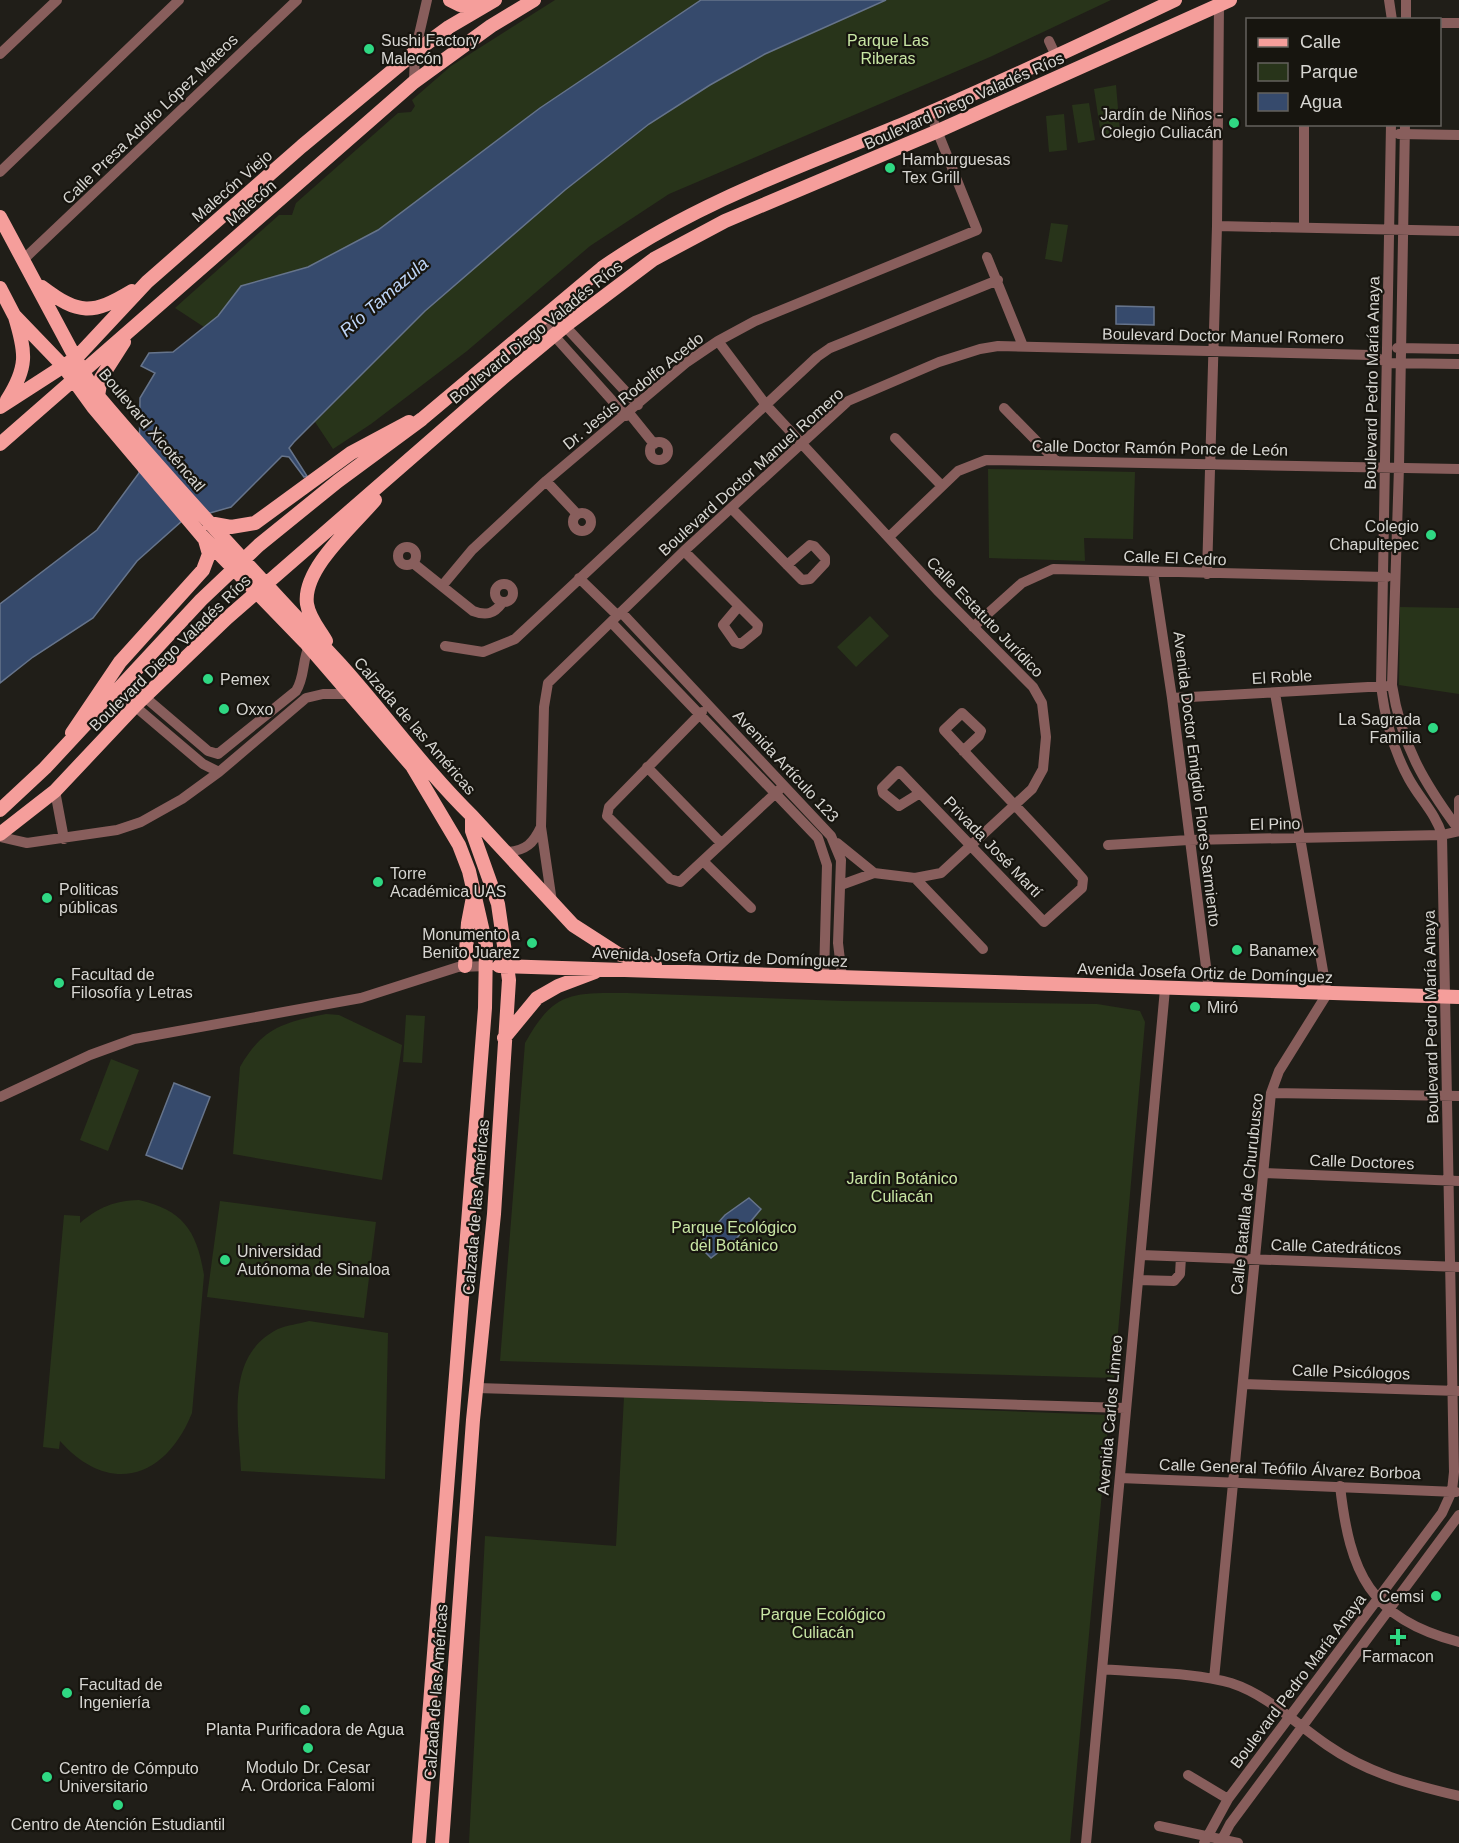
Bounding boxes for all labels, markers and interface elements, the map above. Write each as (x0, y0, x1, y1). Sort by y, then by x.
legend (1246, 18, 1441, 126)
street label: Calle Presa Adolfo López Mateos (59, 31, 241, 207)
place label: Sushi Factory Malecón (381, 32, 479, 67)
park label: Parque Las Riberas (847, 32, 929, 67)
text: Calle (1300, 32, 1341, 52)
marker: Sushi Factory Malecón (362, 42, 376, 56)
street label: Boulevard Diego Valadés Ríos (862, 49, 1066, 153)
text: Parque (1300, 62, 1358, 82)
text: Agua (1300, 92, 1343, 112)
place label: Jardín de Niños - Colegio Culiacán (1100, 106, 1222, 141)
marker: Jardín de Niños - Colegio Culiacán (1227, 116, 1241, 130)
street label: Malecón Viejo (188, 146, 276, 226)
place label: Hamburguesas Tex Grill (902, 151, 1011, 186)
marker: Hamburguesas Tex Grill (883, 161, 897, 175)
street label: Malecón (222, 176, 280, 230)
water label: Río Tamazula (336, 253, 432, 341)
street label: Boulevard Diego Valadés Ríos (446, 257, 626, 407)
street label: Boulevard Pedro María Anaya (1362, 276, 1382, 490)
street label: Boulevard Doctor Manuel Romero (1102, 325, 1344, 347)
street label: Dr. Jesús Rodolfo Acedo (560, 329, 707, 453)
street label: Boulevard Xicoténcatl (96, 365, 208, 495)
street label: Boulevard Doctor Manuel Romero (655, 385, 847, 559)
street label: Calle Doctor Ramón Ponce de León (1032, 437, 1288, 459)
place label: Colegio Chapultepec (1329, 518, 1419, 553)
marker: Colegio Chapultepec (1424, 528, 1438, 542)
street label: Calle El Cedro (1123, 548, 1227, 568)
street label: Calle Estatuto Jurídico (923, 554, 1047, 681)
street label: Boulevard Diego Valadés Ríos (86, 572, 254, 734)
street label: Avenida Doctor Emigdio Flores Sarmiento (1170, 630, 1224, 928)
street label: Calzada de las Américas (351, 654, 479, 798)
street label: El Roble (1251, 667, 1313, 687)
place label: Pemex (220, 671, 270, 688)
marker: Pemex (201, 672, 215, 686)
place label: Oxxo (236, 701, 273, 718)
marker: Oxxo (217, 702, 231, 716)
street label: Avenida Artículo 123 (730, 707, 842, 825)
place label: La Sagrada Familia (1338, 711, 1421, 746)
marker: La Sagrada Familia (1426, 721, 1440, 735)
street label: Privada José Martí (941, 793, 1046, 901)
street label: El Pino (1250, 815, 1301, 833)
place label: Torre Académica UAS (390, 865, 507, 900)
marker: Torre Académica UAS (371, 875, 385, 889)
place label: Politicas públicas (59, 881, 119, 916)
marker: Politicas públicas (40, 891, 54, 905)
street label: Boulevard Pedro María Anaya (1421, 910, 1441, 1124)
place label: Monumento a Benito Juarez (422, 926, 520, 961)
marker: Monumento a Benito Juarez (525, 936, 539, 950)
place label: Banamex (1249, 942, 1317, 959)
marker: Banamex (1230, 943, 1244, 957)
street label: Avenida Josefa Ortiz de Domínguez (592, 944, 848, 970)
street label: Avenida Josefa Ortiz de Domínguez (1077, 960, 1333, 986)
place label: Facultad de Filosofía y Letras (71, 966, 193, 1001)
marker: Facultad de Filosofía y Letras (52, 976, 66, 990)
place label: Miró (1207, 999, 1238, 1016)
marker: Miró (1188, 1000, 1202, 1014)
street label: Calle Batalla de Churubusco (1228, 1092, 1266, 1296)
street label: Calzada de las Américas (460, 1119, 492, 1295)
street label: Calle Doctores (1309, 1152, 1415, 1172)
park label: Jardín Botánico Culiacán (846, 1170, 958, 1205)
park label: Parque Ecológico del Botánico (671, 1219, 797, 1254)
street label: Calle Catedráticos (1270, 1236, 1402, 1258)
place label: Universidad Autónoma de Sinaloa (237, 1243, 390, 1278)
marker: Universidad Autónoma de Sinaloa (218, 1253, 232, 1267)
street label: Avenida Carlos Linneo (1095, 1334, 1125, 1496)
street label: Calle Psicólogos (1292, 1361, 1410, 1383)
street label: Calle General Teófilo Álvarez Borboa (1159, 1455, 1421, 1482)
place label: Cemsi (1379, 1588, 1424, 1605)
marker: Cemsi (1429, 1589, 1443, 1603)
street label: Boulevard Pedro María Anaya (1227, 1591, 1369, 1771)
street label: Calzada de las Américas (421, 1604, 451, 1780)
park label: Parque Ecológico Culiacán (760, 1606, 886, 1641)
marker: Farmacon (1391, 1630, 1405, 1644)
place label: Farmacon (1362, 1648, 1434, 1665)
place label: Facultad de Ingeniería (79, 1676, 163, 1711)
marker: Facultad de Ingeniería (60, 1686, 74, 1700)
marker: Planta Purificadora de Agua (298, 1703, 312, 1717)
place label: Planta Purificadora de Agua (206, 1721, 404, 1738)
marker: Modulo Dr. Cesar A. Ordorica Falomi (301, 1741, 315, 1755)
place label: Modulo Dr. Cesar A. Ordorica Falomi (241, 1759, 375, 1794)
place label: Centro de Cómputo Universitario (59, 1760, 199, 1795)
marker: Centro de Cómputo Universitario (40, 1770, 54, 1784)
marker: Centro de Atención Estudiantil (111, 1798, 125, 1812)
place label: Centro de Atención Estudiantil (11, 1816, 225, 1833)

